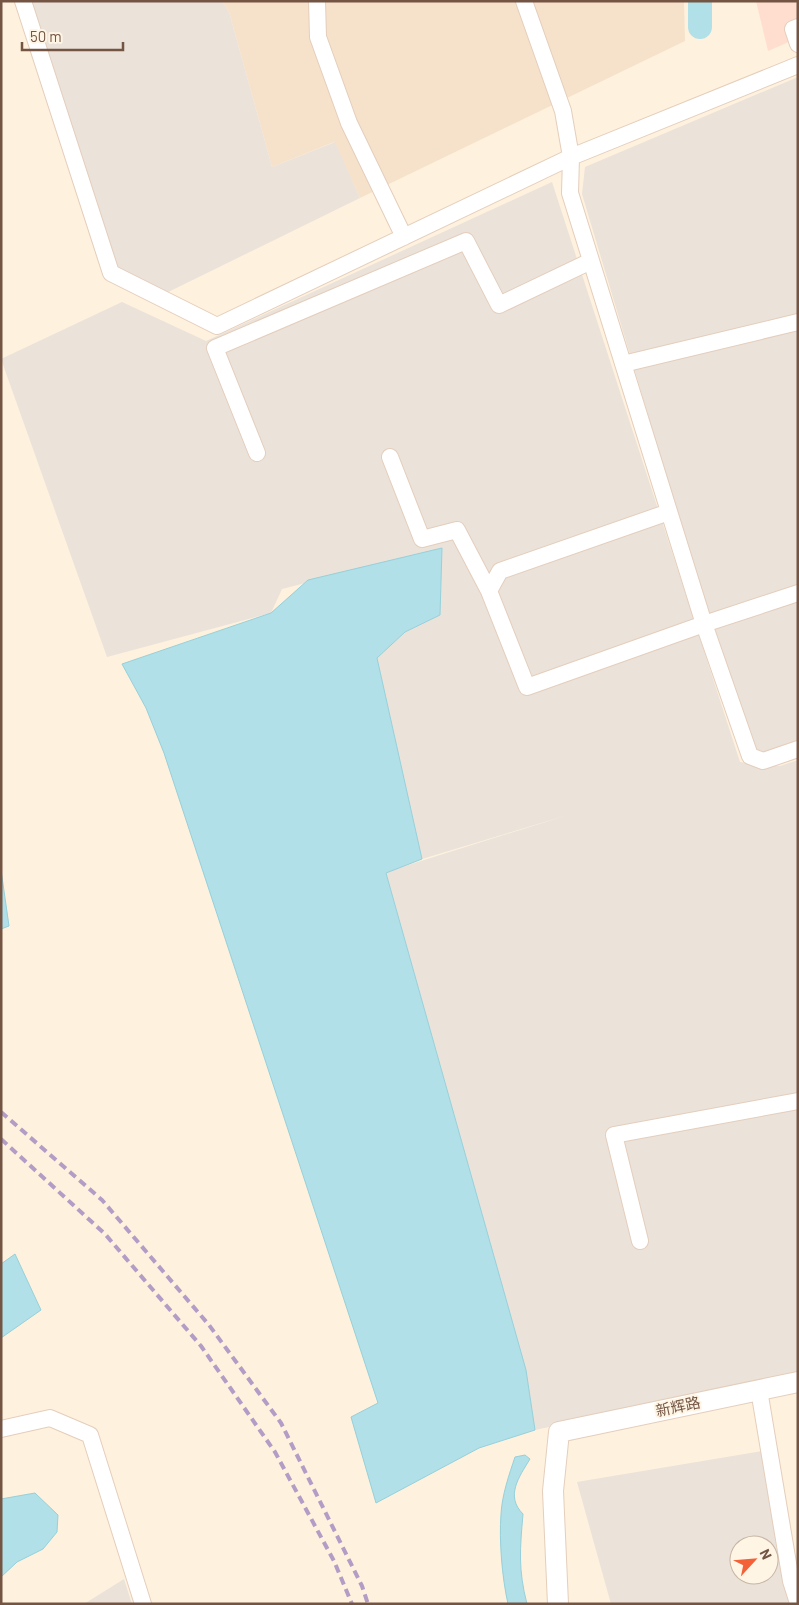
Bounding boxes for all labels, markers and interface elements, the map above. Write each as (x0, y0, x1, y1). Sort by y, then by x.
scale bar (22, 20, 124, 52)
text: 50 m (30, 27, 62, 45)
street label: 新辉路 (654, 1393, 702, 1420)
north arrow (729, 1535, 779, 1585)
text: N (756, 1546, 776, 1562)

